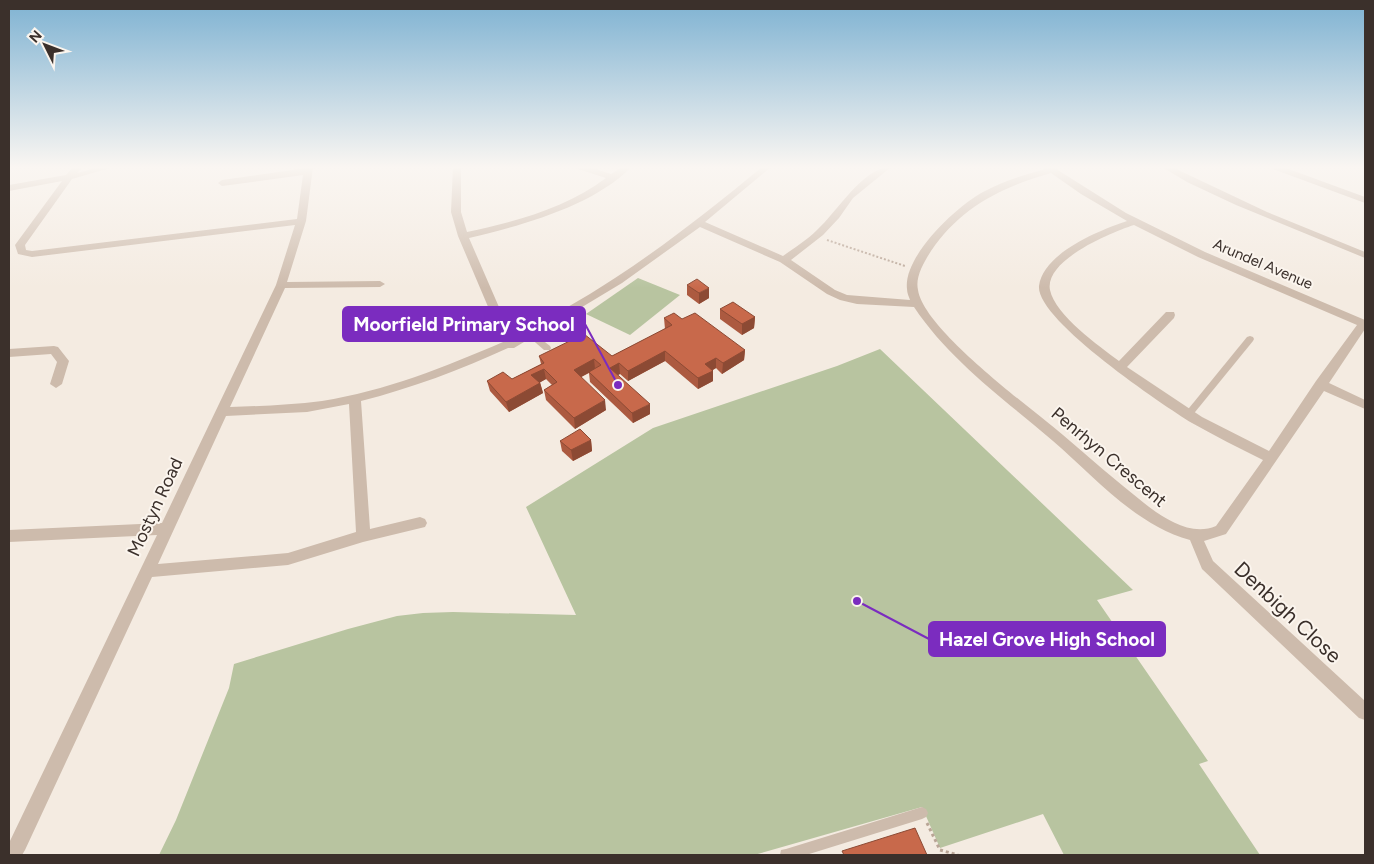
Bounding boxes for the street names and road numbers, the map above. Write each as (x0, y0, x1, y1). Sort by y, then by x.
street label: Arundel Avenue (1210, 235, 1316, 293)
street label: Penrhyn Crescent (1047, 402, 1171, 512)
street label: Mostyn Road (123, 454, 187, 560)
street label: Denbigh Close (1229, 556, 1347, 668)

